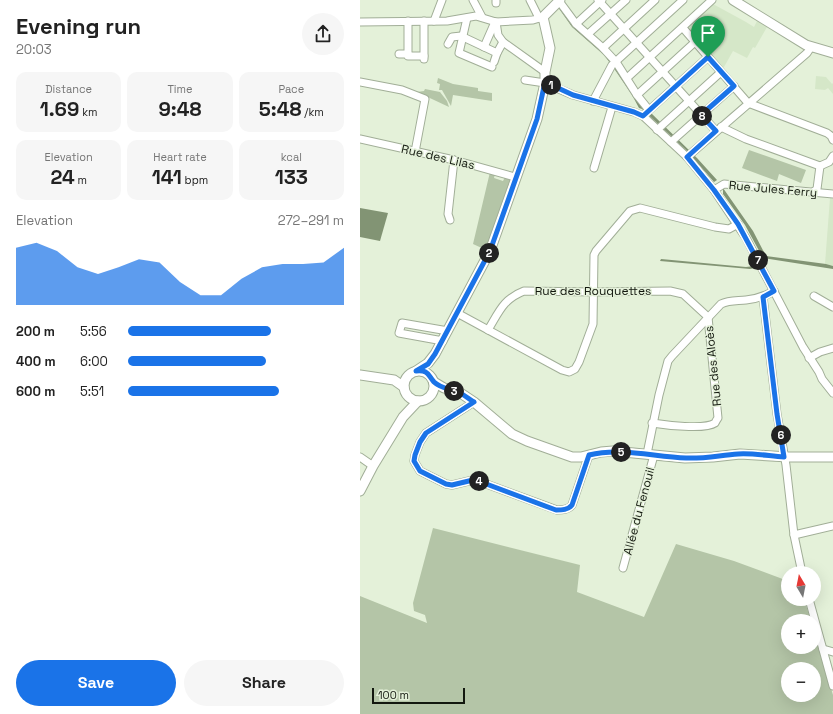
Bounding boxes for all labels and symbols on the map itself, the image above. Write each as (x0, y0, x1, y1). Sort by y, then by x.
pin (691, 16, 725, 57)
pin: 1 (541, 75, 561, 95)
pin: 8 (692, 106, 712, 126)
street label: Rue des Lilas (400, 141, 476, 173)
street label: Rue Jules Ferry (728, 177, 818, 201)
pin: 2 (479, 243, 499, 263)
pin: 7 (748, 250, 768, 270)
street label: Rue des Rouquettes (535, 283, 651, 299)
street label: Rue des Aloès (701, 325, 725, 407)
pin: 3 (444, 381, 464, 401)
pin: 6 (771, 425, 791, 445)
pin: 5 (611, 442, 631, 462)
street label: Allée du Fenouil (620, 465, 658, 557)
pin: 4 (469, 471, 489, 491)
north arrow (781, 566, 821, 606)
scale bar (372, 686, 465, 705)

